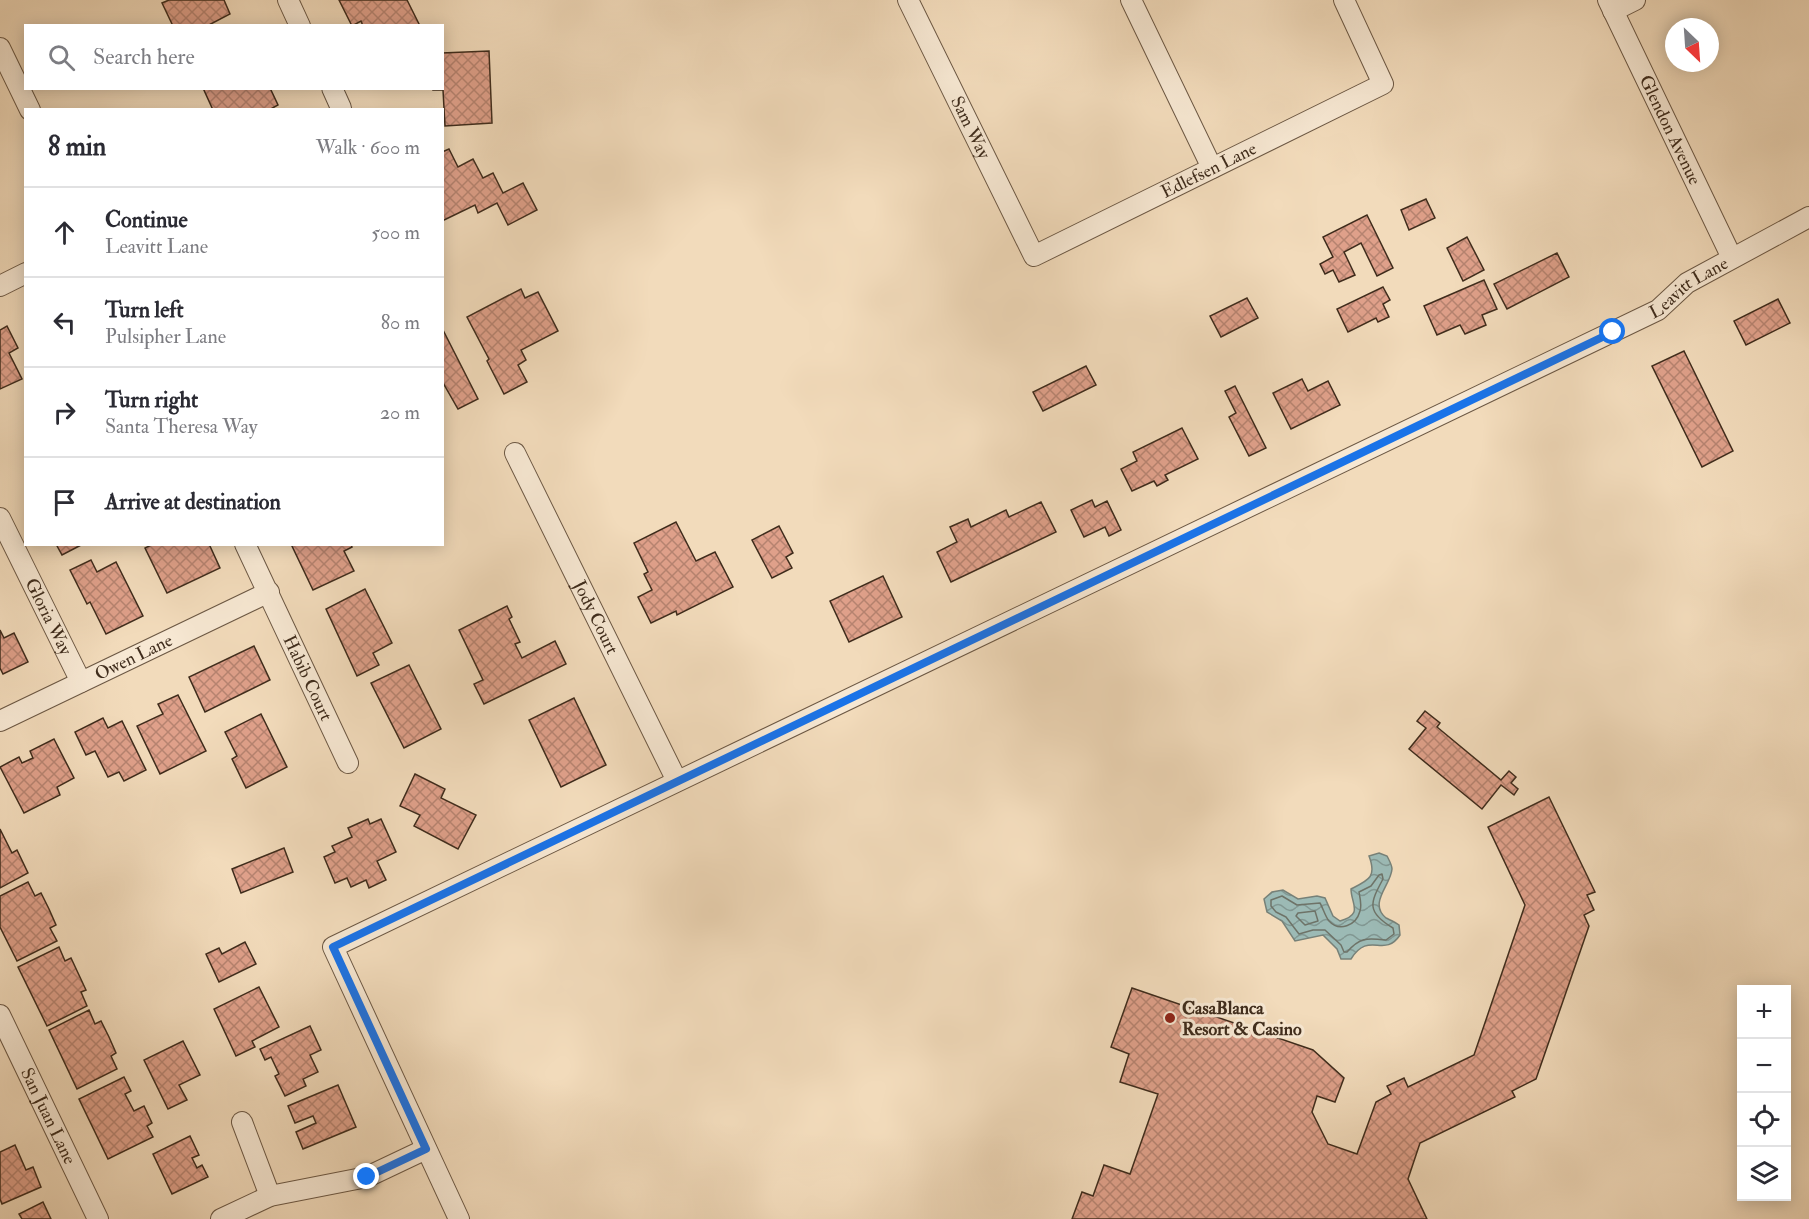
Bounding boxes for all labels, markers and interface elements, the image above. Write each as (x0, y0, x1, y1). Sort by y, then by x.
north arrow (1665, 18, 1719, 72)
search box (24, 24, 444, 90)
icon: search (45, 41, 78, 74)
text: Search here (93, 43, 195, 71)
street label: Glendon Avenue (1634, 71, 1707, 189)
street label: Sam Way (946, 92, 996, 164)
text: 8 min (48, 131, 106, 163)
text: Walk · 600 m (316, 135, 420, 160)
street label: Edlefsen Lane (1157, 136, 1261, 203)
text: Continue (105, 206, 188, 234)
icon: ahead (48, 216, 81, 249)
text: 500 m (371, 220, 420, 245)
text: Leavitt Lane (105, 234, 208, 259)
street label: Leavitt Lane (1645, 251, 1732, 324)
text: Turn left (105, 296, 184, 324)
icon: left (48, 306, 81, 339)
text: 80 m (381, 310, 420, 335)
route start (1599, 318, 1625, 344)
text: Pulsipher Lane (105, 324, 226, 349)
text: Turn right (105, 386, 198, 414)
icon: right (48, 396, 81, 429)
text: 20 m (380, 400, 420, 425)
text: Santa Theresa Way (105, 414, 258, 439)
icon: arrive (48, 486, 81, 519)
text: Arrive at destination (105, 488, 281, 516)
street label: Gloria Way (20, 574, 78, 660)
street label: Jody Court (568, 575, 624, 658)
street label: Owen Lane (91, 628, 176, 685)
street label: Habib Court (278, 631, 338, 725)
map controls (1737, 985, 1791, 1201)
button: + (1737, 985, 1791, 1039)
place label: CasaBlanca Resort & Casino (1182, 997, 1302, 1041)
marker: CasaBlanca Resort & Casino (1163, 1011, 1177, 1025)
button: − (1737, 1039, 1791, 1093)
street label: San Juan Lane (16, 1064, 82, 1168)
button: locate (1737, 1093, 1791, 1147)
button: layers (1737, 1147, 1791, 1201)
route end (353, 1163, 379, 1189)

